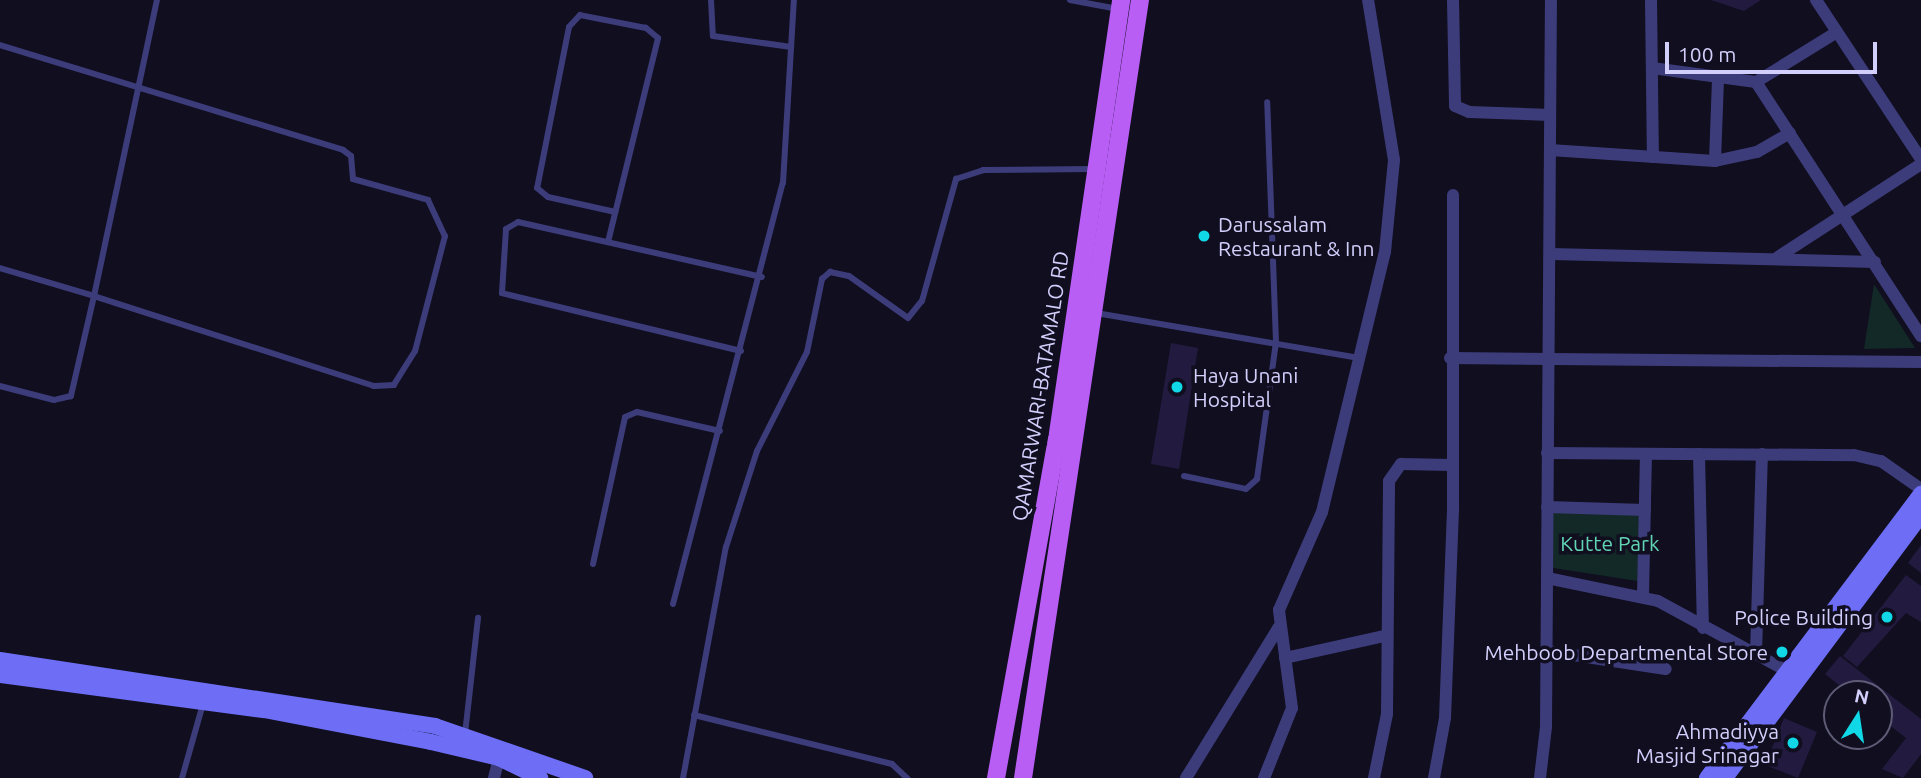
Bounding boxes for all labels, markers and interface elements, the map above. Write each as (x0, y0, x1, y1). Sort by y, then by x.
scale bar (1669, 28, 1881, 72)
text: 100 m (1678, 42, 1736, 66)
place label: Darussalam Restaurant & Inn (1218, 211, 1374, 261)
marker: Darussalam Restaurant & Inn (1196, 228, 1212, 244)
street label: QAMARWARI-BATAMALO RD (1006, 249, 1074, 523)
place label: Haya Unani Hospital (1193, 362, 1298, 412)
marker: Haya Unani Hospital (1167, 377, 1187, 397)
park label: Kutte Park (1560, 530, 1660, 556)
place label: Police Building (1734, 604, 1873, 630)
marker: Police Building (1879, 609, 1895, 625)
place label: Mehboob Departmental Store (1484, 639, 1768, 665)
marker: Mehboob Departmental Store (1774, 644, 1790, 660)
north arrow (1823, 680, 1893, 750)
text: N (1853, 684, 1871, 709)
place label: Ahmadiyya Masjid Srinagar (1636, 718, 1779, 768)
marker: Ahmadiyya Masjid Srinagar (1785, 735, 1801, 751)

